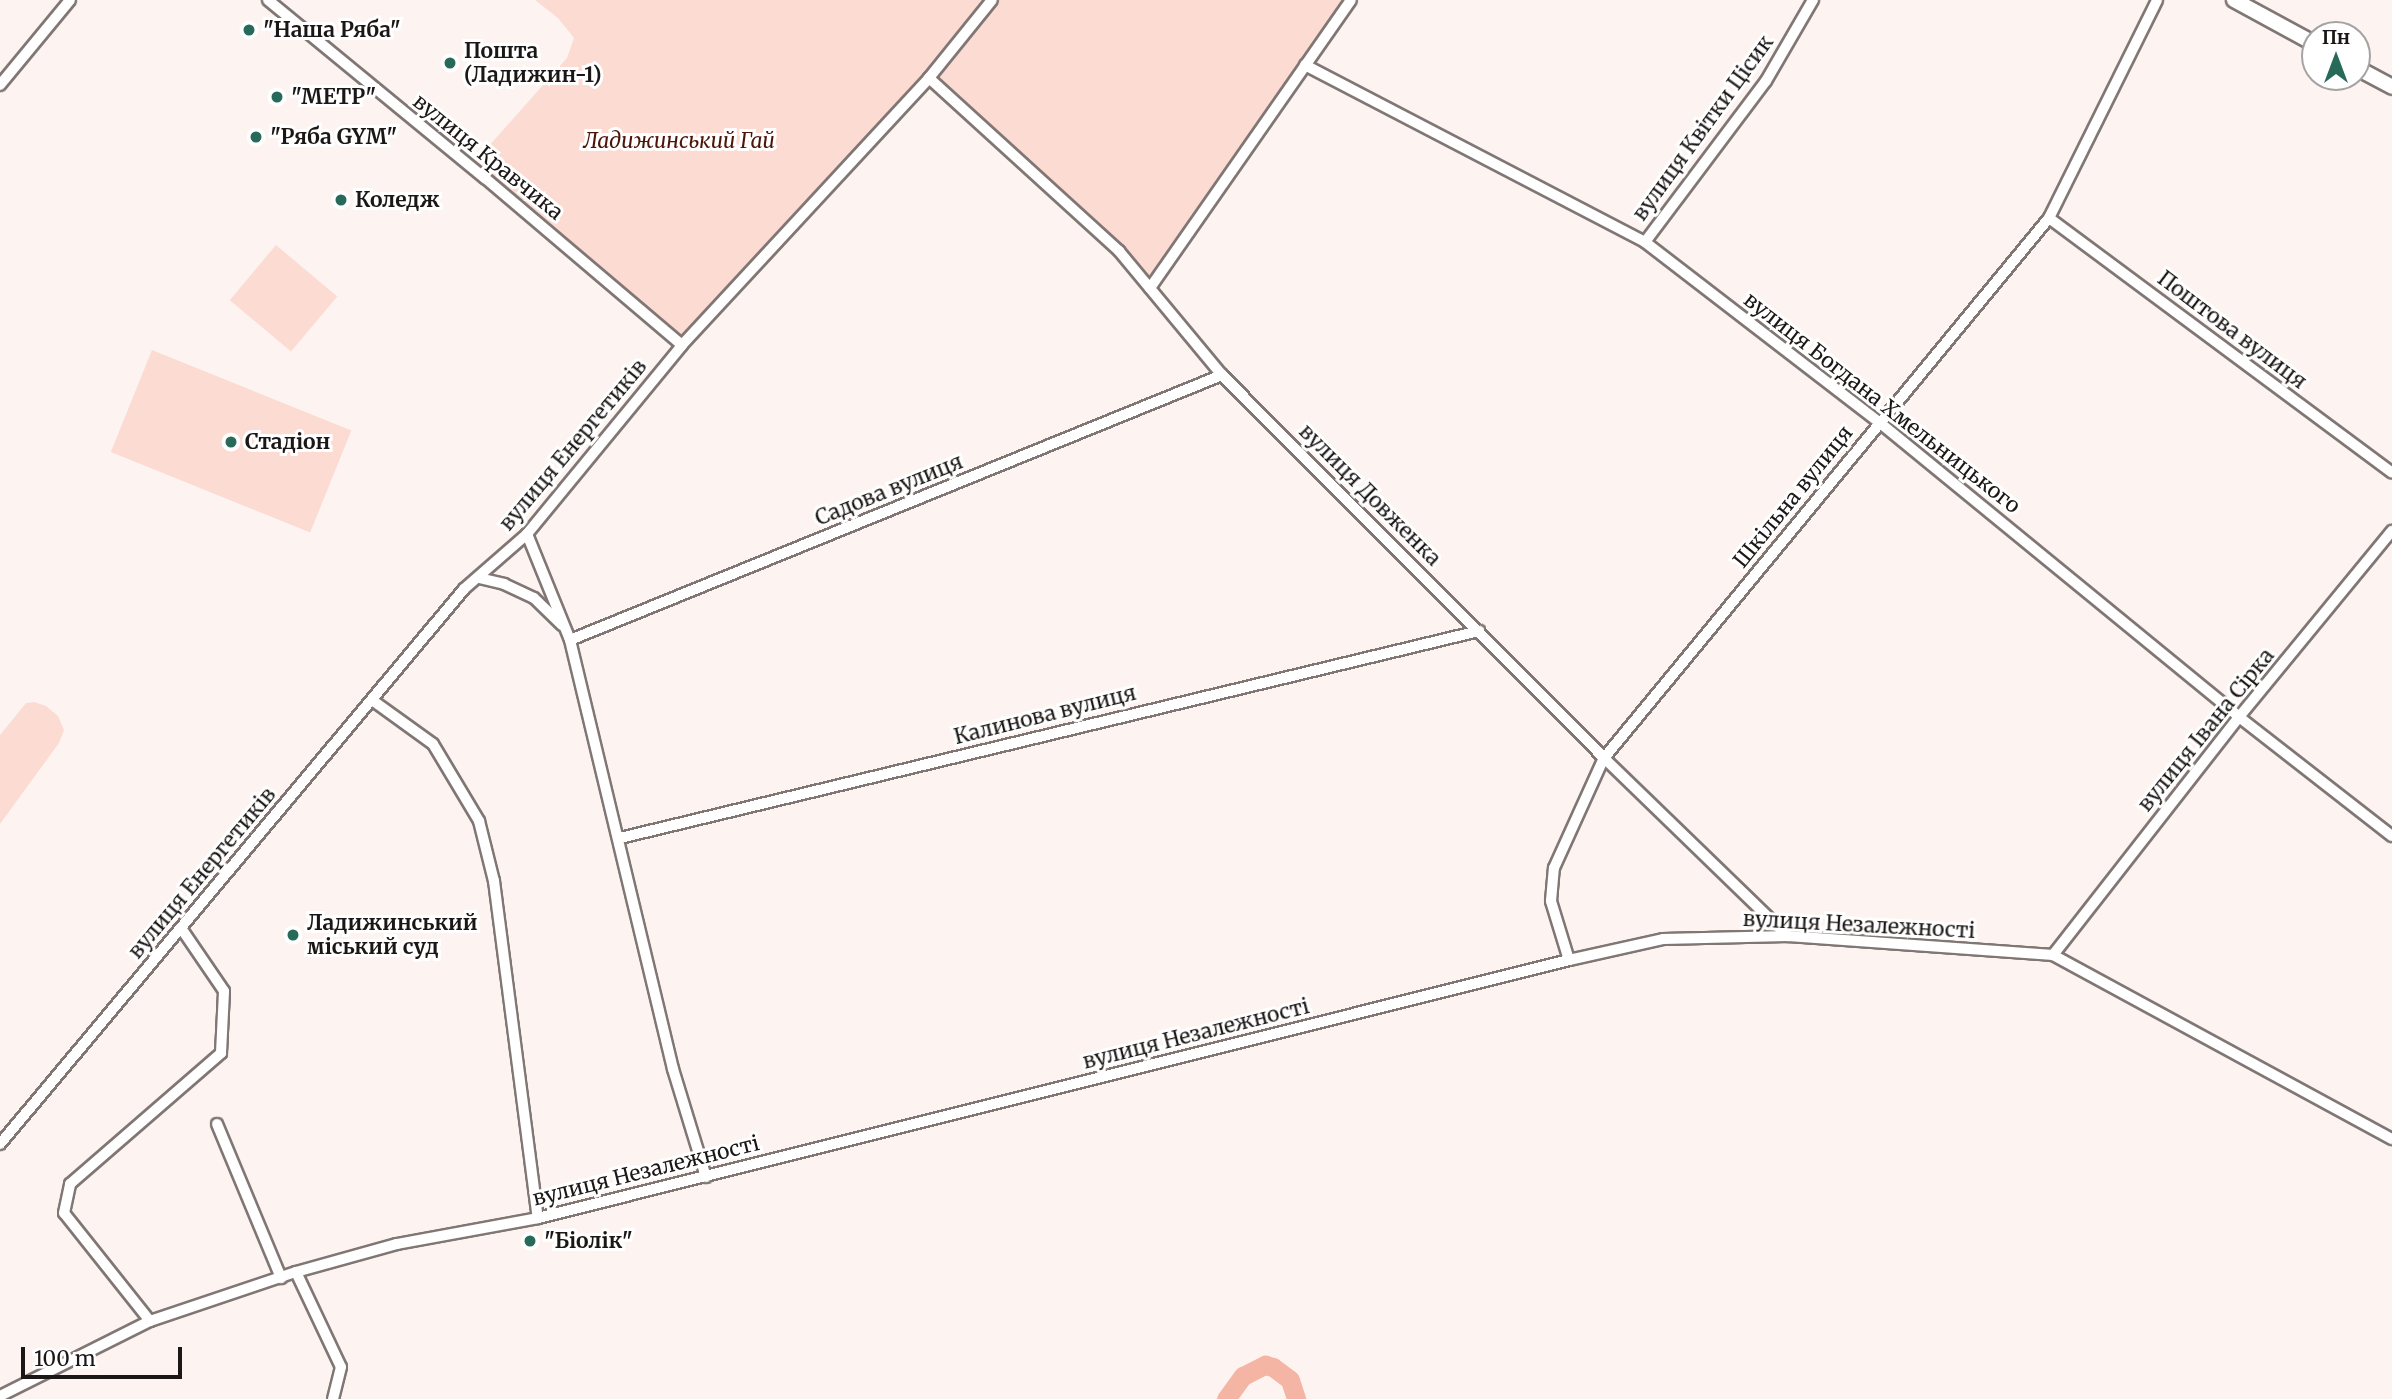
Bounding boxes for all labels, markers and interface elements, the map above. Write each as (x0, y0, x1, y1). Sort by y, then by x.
place label: "Наша Ряба" (263, 17, 401, 43)
north arrow (2301, 21, 2371, 91)
marker: "Наша Ряба" (241, 22, 257, 38)
text: Пн (2322, 25, 2350, 49)
street label: вулиця Квітки Цісик (1627, 30, 1779, 226)
place label: Пошта (Ладижин-1) (464, 38, 602, 88)
marker: Пошта (Ладижин-1) (442, 55, 458, 71)
place label: "МЕТР" (291, 84, 376, 110)
marker: "МЕТР" (269, 89, 285, 105)
street label: вулиця Кравчика (408, 89, 568, 225)
place label: "Ряба GYM" (270, 124, 397, 150)
park label: Ладижинський Гай (583, 128, 775, 154)
marker: "Ряба GYM" (248, 129, 264, 145)
place label: Коледж (355, 187, 440, 213)
marker: Коледж (333, 192, 349, 208)
street label: Поштова вулиця (2153, 266, 2311, 394)
street label: вулиця Богдана Хмельницького (1739, 287, 2025, 519)
street label: вулиця Енергетиків (494, 354, 652, 536)
street label: вулиця Довженка (1294, 419, 1446, 571)
street label: Шкільна вулиця (1728, 421, 1858, 573)
place label: Стадіон (245, 429, 330, 455)
marker: Стадіон (223, 434, 239, 450)
street label: Садова вулиця (811, 449, 967, 531)
street label: вулиця Івана Сірка (2133, 643, 2279, 817)
street label: Калинова вулиця (951, 680, 1139, 750)
street label: вулиця Енергетиків (123, 782, 281, 964)
street label: вулиця Незалежності (1742, 906, 1976, 944)
place label: Ладижинський міський суд (307, 910, 478, 960)
marker: Ладижинський міський суд (285, 927, 301, 943)
street label: вулиця Незалежності (1080, 994, 1312, 1074)
street label: вулиця Незалежності (530, 1131, 762, 1211)
place label: "Біолік" (544, 1228, 633, 1254)
marker: "Біолік" (522, 1233, 538, 1249)
scale bar (24, 1332, 186, 1376)
text: 100 m (34, 1345, 96, 1372)

